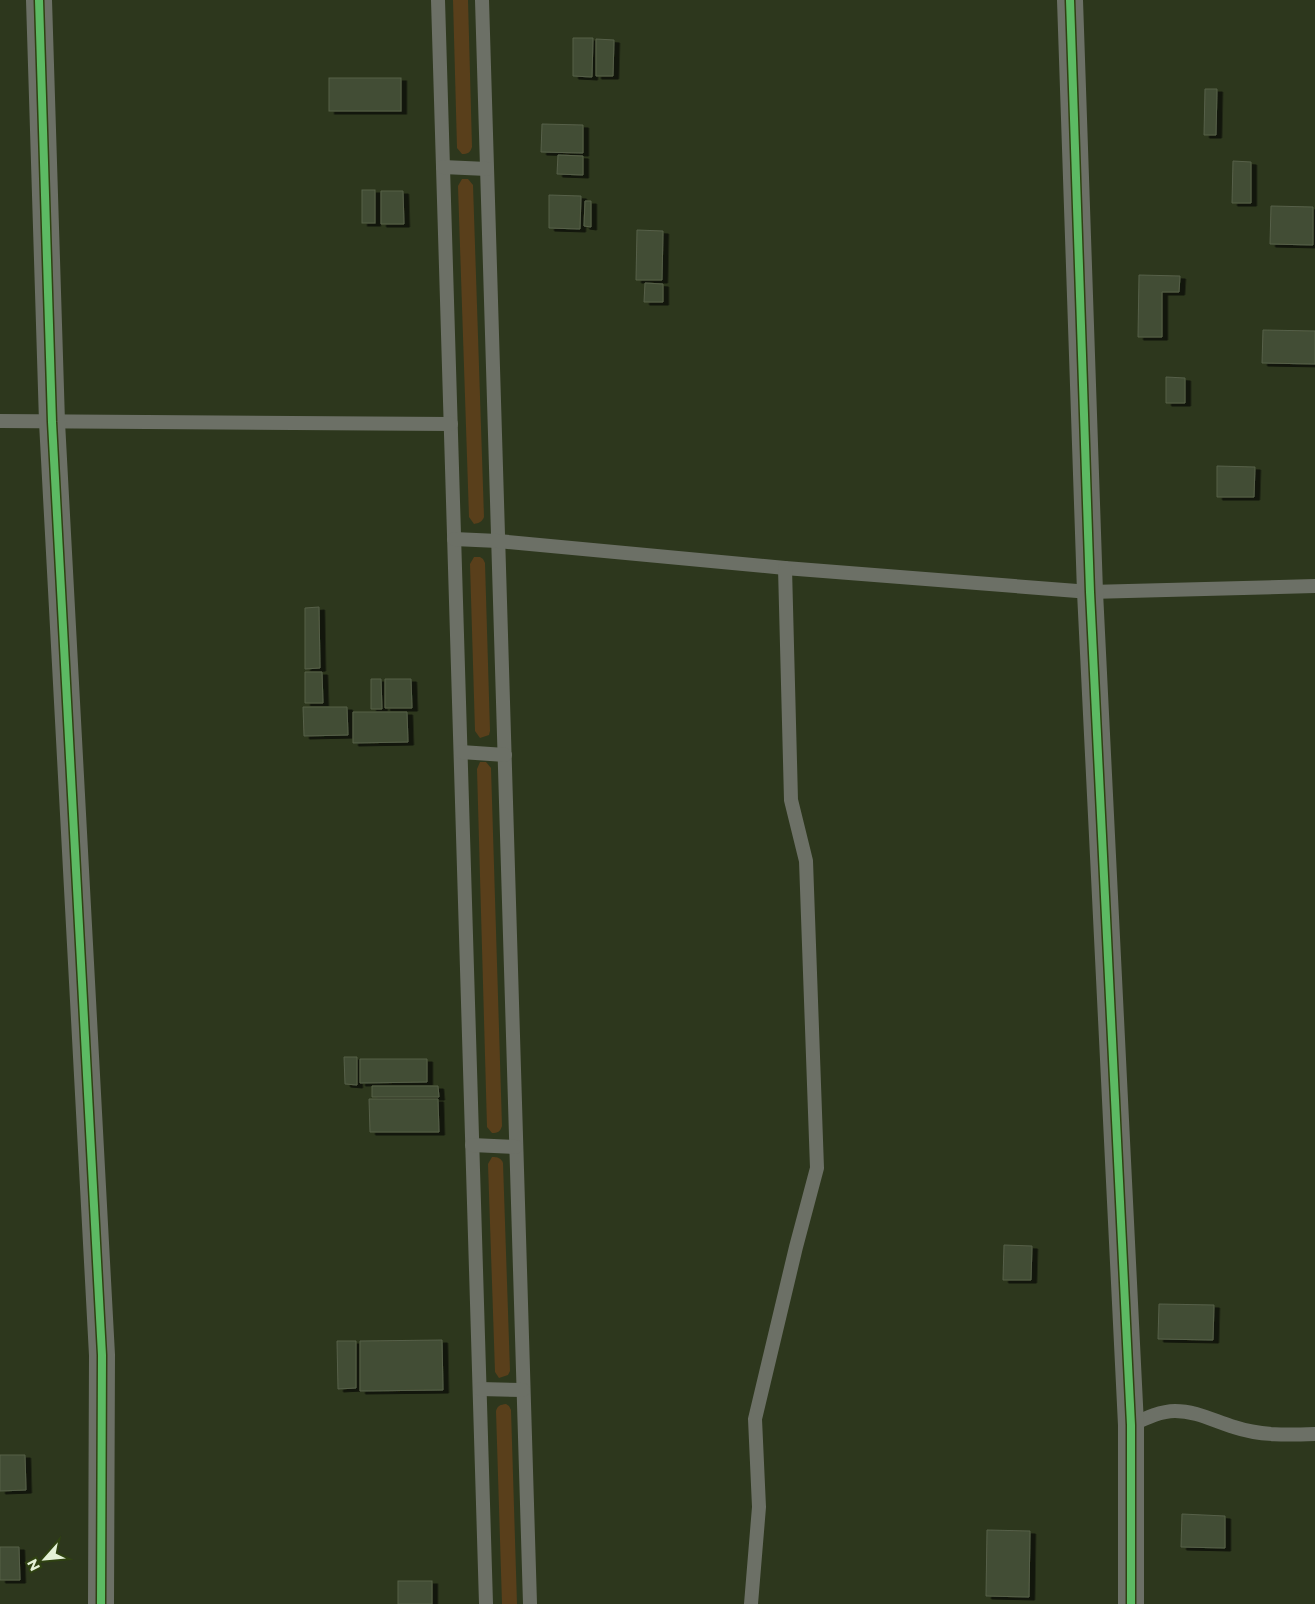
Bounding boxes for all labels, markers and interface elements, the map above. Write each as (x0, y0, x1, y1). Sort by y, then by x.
north arrow (20, 1534, 70, 1584)
text: N (23, 1556, 44, 1574)

